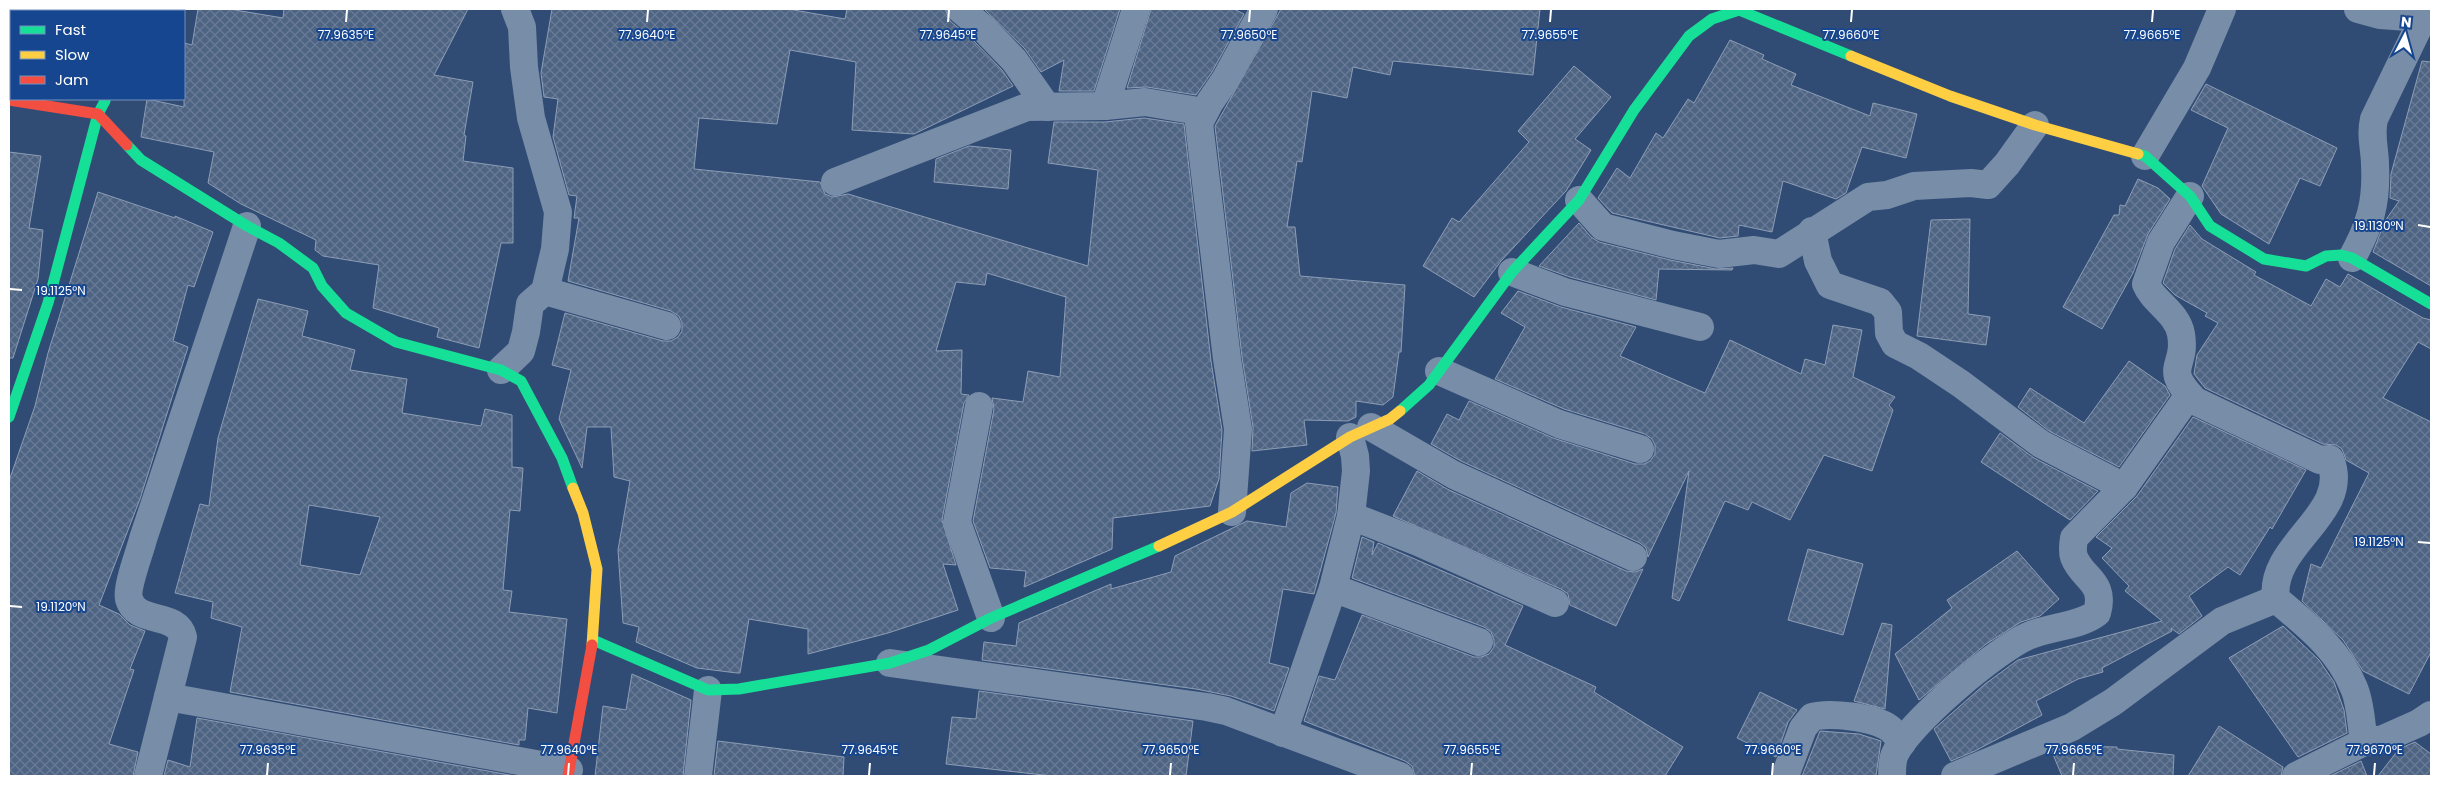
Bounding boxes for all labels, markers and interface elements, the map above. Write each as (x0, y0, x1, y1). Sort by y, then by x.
legend (10, 10, 185, 100)
north arrow (2380, 10, 2430, 60)
text: N (2400, 12, 2413, 33)
text: Fast (55, 19, 86, 40)
text: 77.9635°E (318, 26, 374, 43)
text: 77.9640°E (619, 26, 675, 43)
text: 77.9645°E (920, 26, 976, 43)
text: 77.9650°E (1221, 26, 1277, 43)
text: 77.9655°E (1522, 26, 1578, 43)
text: 77.9660°E (1822, 26, 1880, 43)
text: 77.9665°E (2123, 26, 2181, 43)
text: Slow (55, 44, 90, 65)
text: Jam (55, 69, 89, 90)
text: 19.1130°N (2354, 217, 2404, 234)
text: 19.1125°N (36, 282, 86, 299)
text: 19.1125°N (2354, 533, 2404, 550)
text: 19.1120°N (36, 598, 86, 615)
text: 77.9635°E (240, 741, 296, 758)
text: 77.9640°E (541, 741, 597, 758)
text: 77.9645°E (842, 741, 898, 758)
text: 77.9650°E (1143, 741, 1199, 758)
text: 77.9655°E (1444, 741, 1500, 758)
text: 77.9660°E (1744, 741, 1802, 758)
text: 77.9665°E (2045, 741, 2103, 758)
text: 77.9670°E (2347, 741, 2403, 758)

